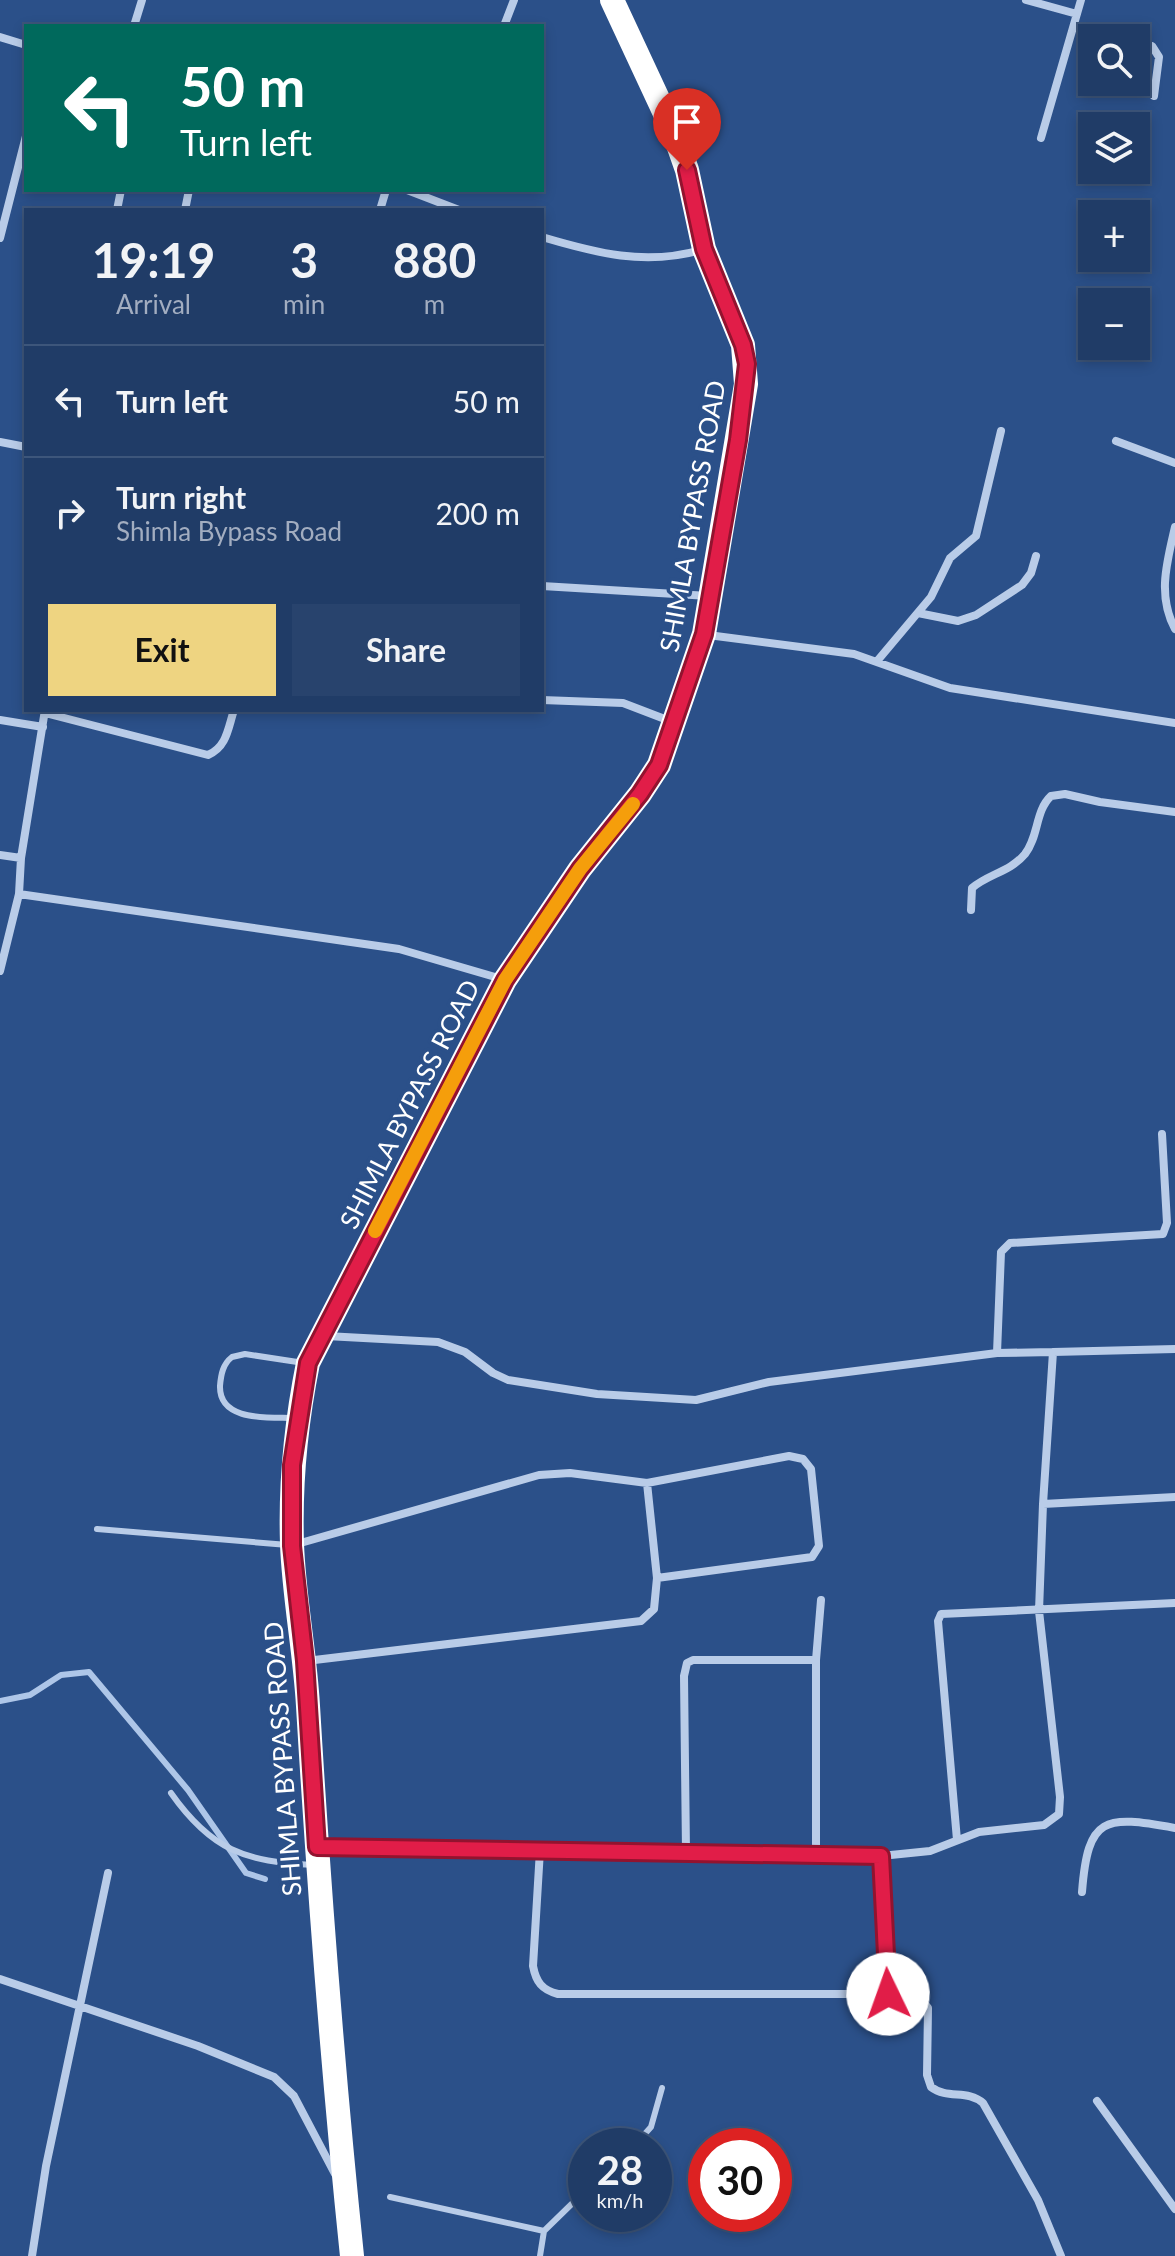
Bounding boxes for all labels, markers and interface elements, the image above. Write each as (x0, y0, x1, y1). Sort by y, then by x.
map controls (1078, 24, 1150, 360)
button: search (1078, 24, 1150, 96)
text: 50 m (180, 52, 305, 119)
icon: left (48, 56, 152, 160)
pin (653, 88, 721, 170)
icon: arrive (665, 100, 709, 144)
button: layers (1078, 112, 1150, 184)
text: Turn left (180, 120, 312, 164)
button: + (1078, 200, 1150, 272)
text: 19:19 (92, 231, 215, 288)
text: 3 (290, 231, 318, 288)
text: 880 (393, 231, 476, 288)
text: Arrival (116, 288, 191, 320)
text: min (283, 288, 325, 320)
text: m (424, 288, 445, 320)
button: − (1078, 288, 1150, 360)
street label: SHIMLA BYPASS ROAD (652, 378, 732, 654)
icon: left (48, 379, 92, 423)
text: Turn left (116, 383, 228, 419)
text: 50 m (453, 383, 520, 419)
text: Turn right (116, 479, 246, 515)
icon: right (48, 491, 92, 535)
text: 200 m (435, 495, 520, 531)
text: Shimla Bypass Road (116, 515, 342, 547)
button: Exit (48, 604, 276, 696)
button: Share (292, 604, 520, 696)
street label: SHIMLA BYPASS ROAD (332, 974, 486, 1234)
street label: SHIMLA BYPASS ROAD (256, 1621, 308, 1897)
position arrow (846, 1952, 930, 2036)
speed limit sign: 30 (688, 2128, 792, 2232)
text: 28 (597, 2146, 643, 2194)
text: km/h (597, 2188, 643, 2212)

